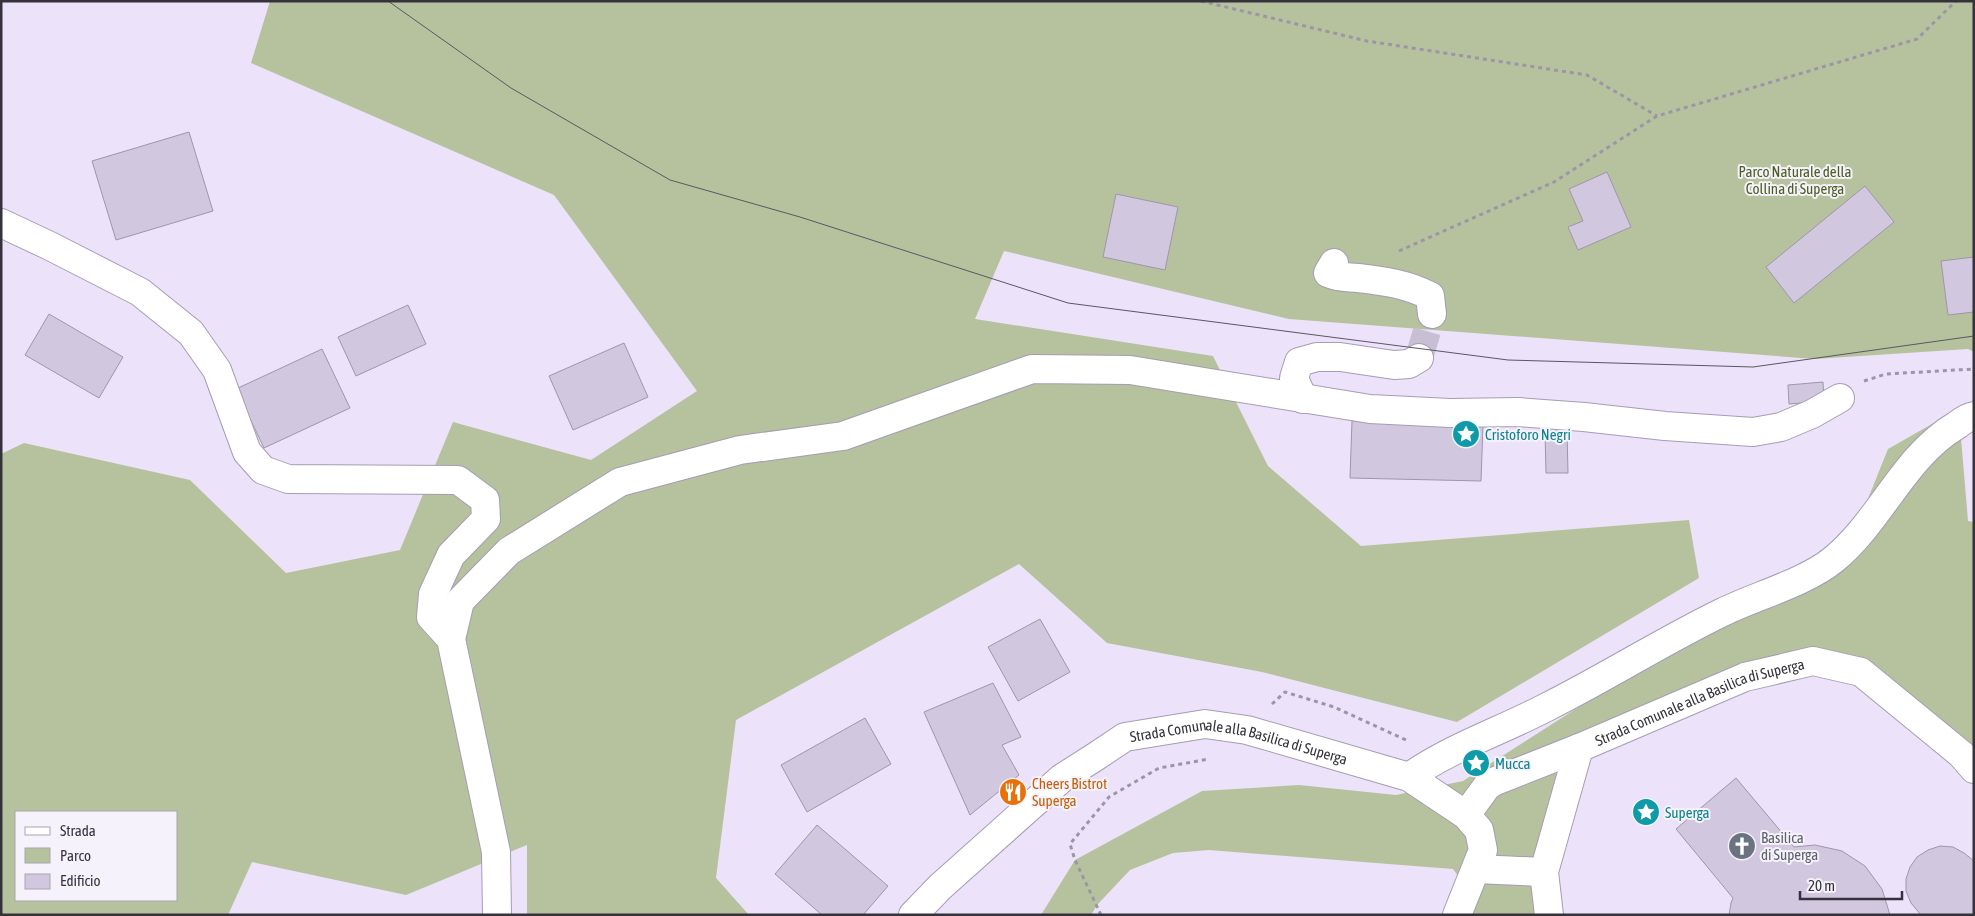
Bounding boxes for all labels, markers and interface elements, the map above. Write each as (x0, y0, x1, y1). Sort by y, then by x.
park label: Parco Naturale della Collina di Superga (1738, 163, 1852, 197)
place icon: Cristoforo Negri (1451, 419, 1481, 449)
place label: Cristoforo Negri (1485, 426, 1571, 443)
street label: Strada Comunale alla Basilica di Superga (1592, 655, 1806, 749)
street label: Strada Comunale alla Basilica di Superga (1128, 715, 1350, 767)
place icon: Mucca (1461, 748, 1491, 778)
place label: Mucca (1495, 755, 1530, 772)
place label: Cheers Bistrot Superga (1032, 775, 1107, 809)
restaurant icon: Cheers Bistrot Superga (998, 777, 1028, 807)
place icon: Superga (1631, 797, 1661, 827)
place label: Superga (1665, 804, 1710, 821)
legend (15, 811, 178, 901)
text: Strada (60, 822, 96, 839)
place label: Basilica di Superga (1761, 829, 1818, 863)
church icon: Basilica di Superga (1727, 831, 1757, 861)
text: Parco (60, 847, 91, 864)
scale bar (1800, 868, 1902, 900)
text: Edificio (60, 872, 101, 889)
text: 20 m (1808, 877, 1835, 894)

